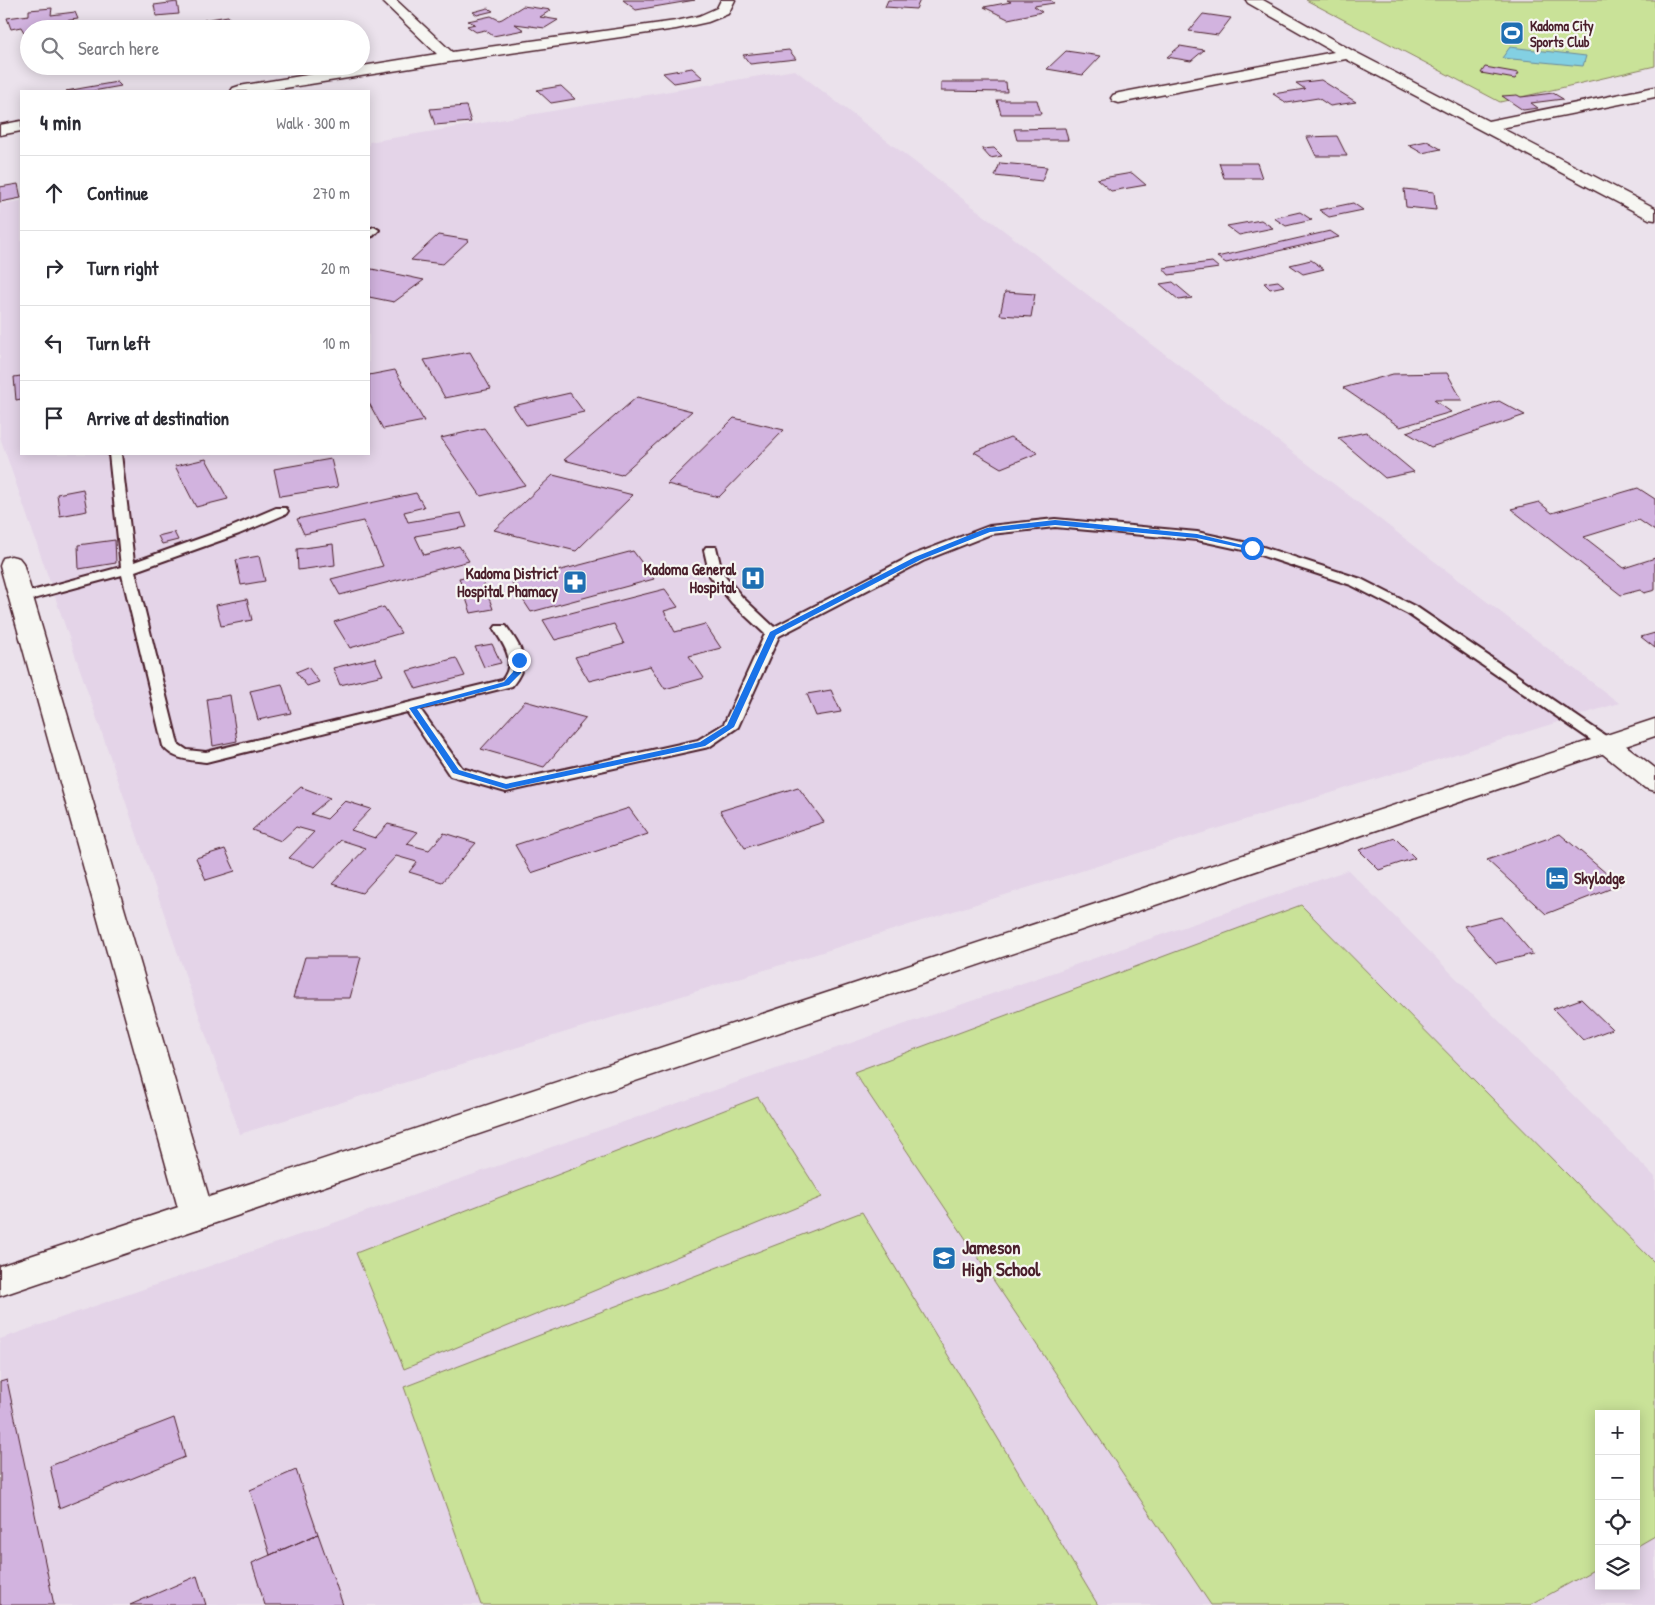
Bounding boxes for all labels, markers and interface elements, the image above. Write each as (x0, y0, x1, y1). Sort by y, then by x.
place label: Kadoma City Sports Club (1530, 16, 1594, 53)
search box (20, 20, 370, 75)
sports icon: Kadoma City Sports Club (1499, 20, 1525, 46)
icon: search (38, 34, 66, 62)
text: Search here (78, 35, 159, 61)
text: 4 min (40, 108, 81, 137)
text: Walk · 300 m (276, 112, 350, 134)
icon: ahead (40, 179, 68, 207)
text: Continue (87, 180, 148, 206)
text: 270 m (313, 182, 350, 204)
icon: right (40, 254, 68, 282)
text: Turn right (87, 255, 158, 281)
text: 20 m (321, 257, 350, 279)
icon: left (40, 329, 68, 357)
text: Turn left (87, 330, 150, 356)
text: 10 m (322, 332, 350, 354)
icon: arrive (40, 404, 68, 432)
text: Arrive at destination (87, 405, 229, 431)
route start (1241, 537, 1264, 560)
place label: Kadoma General Hospital (644, 558, 737, 599)
place label: Kadoma District Hospital Phamacy (457, 562, 558, 603)
hospital icon: Kadoma General Hospital (740, 565, 766, 591)
pharmacy icon: Kadoma District Hospital Phamacy (562, 569, 588, 595)
route end (508, 649, 531, 672)
hotel icon: Skylodge (1544, 865, 1570, 891)
place label: Skylodge (1574, 867, 1626, 890)
place label: Jameson High School (962, 1234, 1041, 1283)
school or university icon: Jameson High School (931, 1245, 957, 1271)
map controls (1595, 1410, 1640, 1590)
button: + (1595, 1410, 1640, 1455)
button: − (1595, 1455, 1640, 1500)
button: locate (1595, 1500, 1640, 1545)
button: layers (1595, 1545, 1640, 1590)

